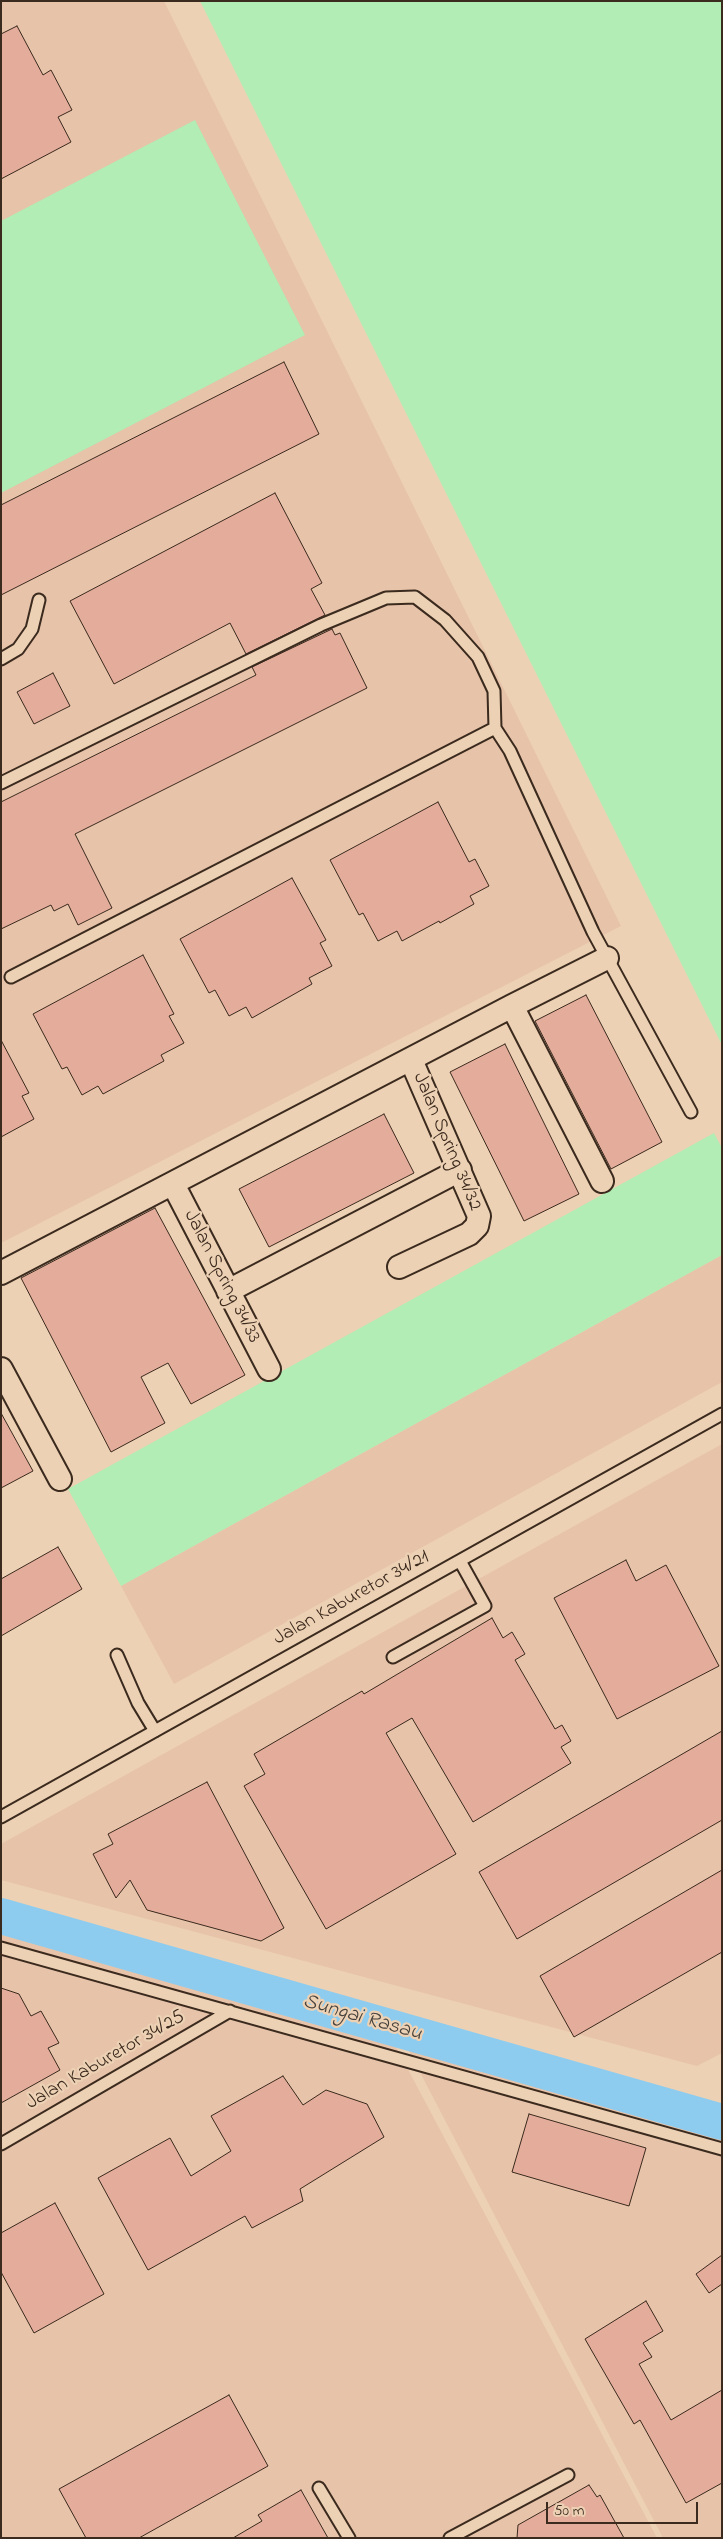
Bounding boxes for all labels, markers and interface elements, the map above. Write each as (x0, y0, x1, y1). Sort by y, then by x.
street label: Jalan Spring 34/32 (406, 1069, 486, 1215)
street label: Jalan Spring 34/33 (177, 1206, 265, 1348)
street label: Jalan Kaburetor 34/21 (270, 1546, 434, 1652)
water label: Sungai Rasau (300, 1990, 424, 2048)
street label: Jalan Kaburetor 34/25 (22, 2006, 190, 2116)
scale bar (548, 2492, 700, 2524)
text: 50 m (554, 2500, 584, 2522)

